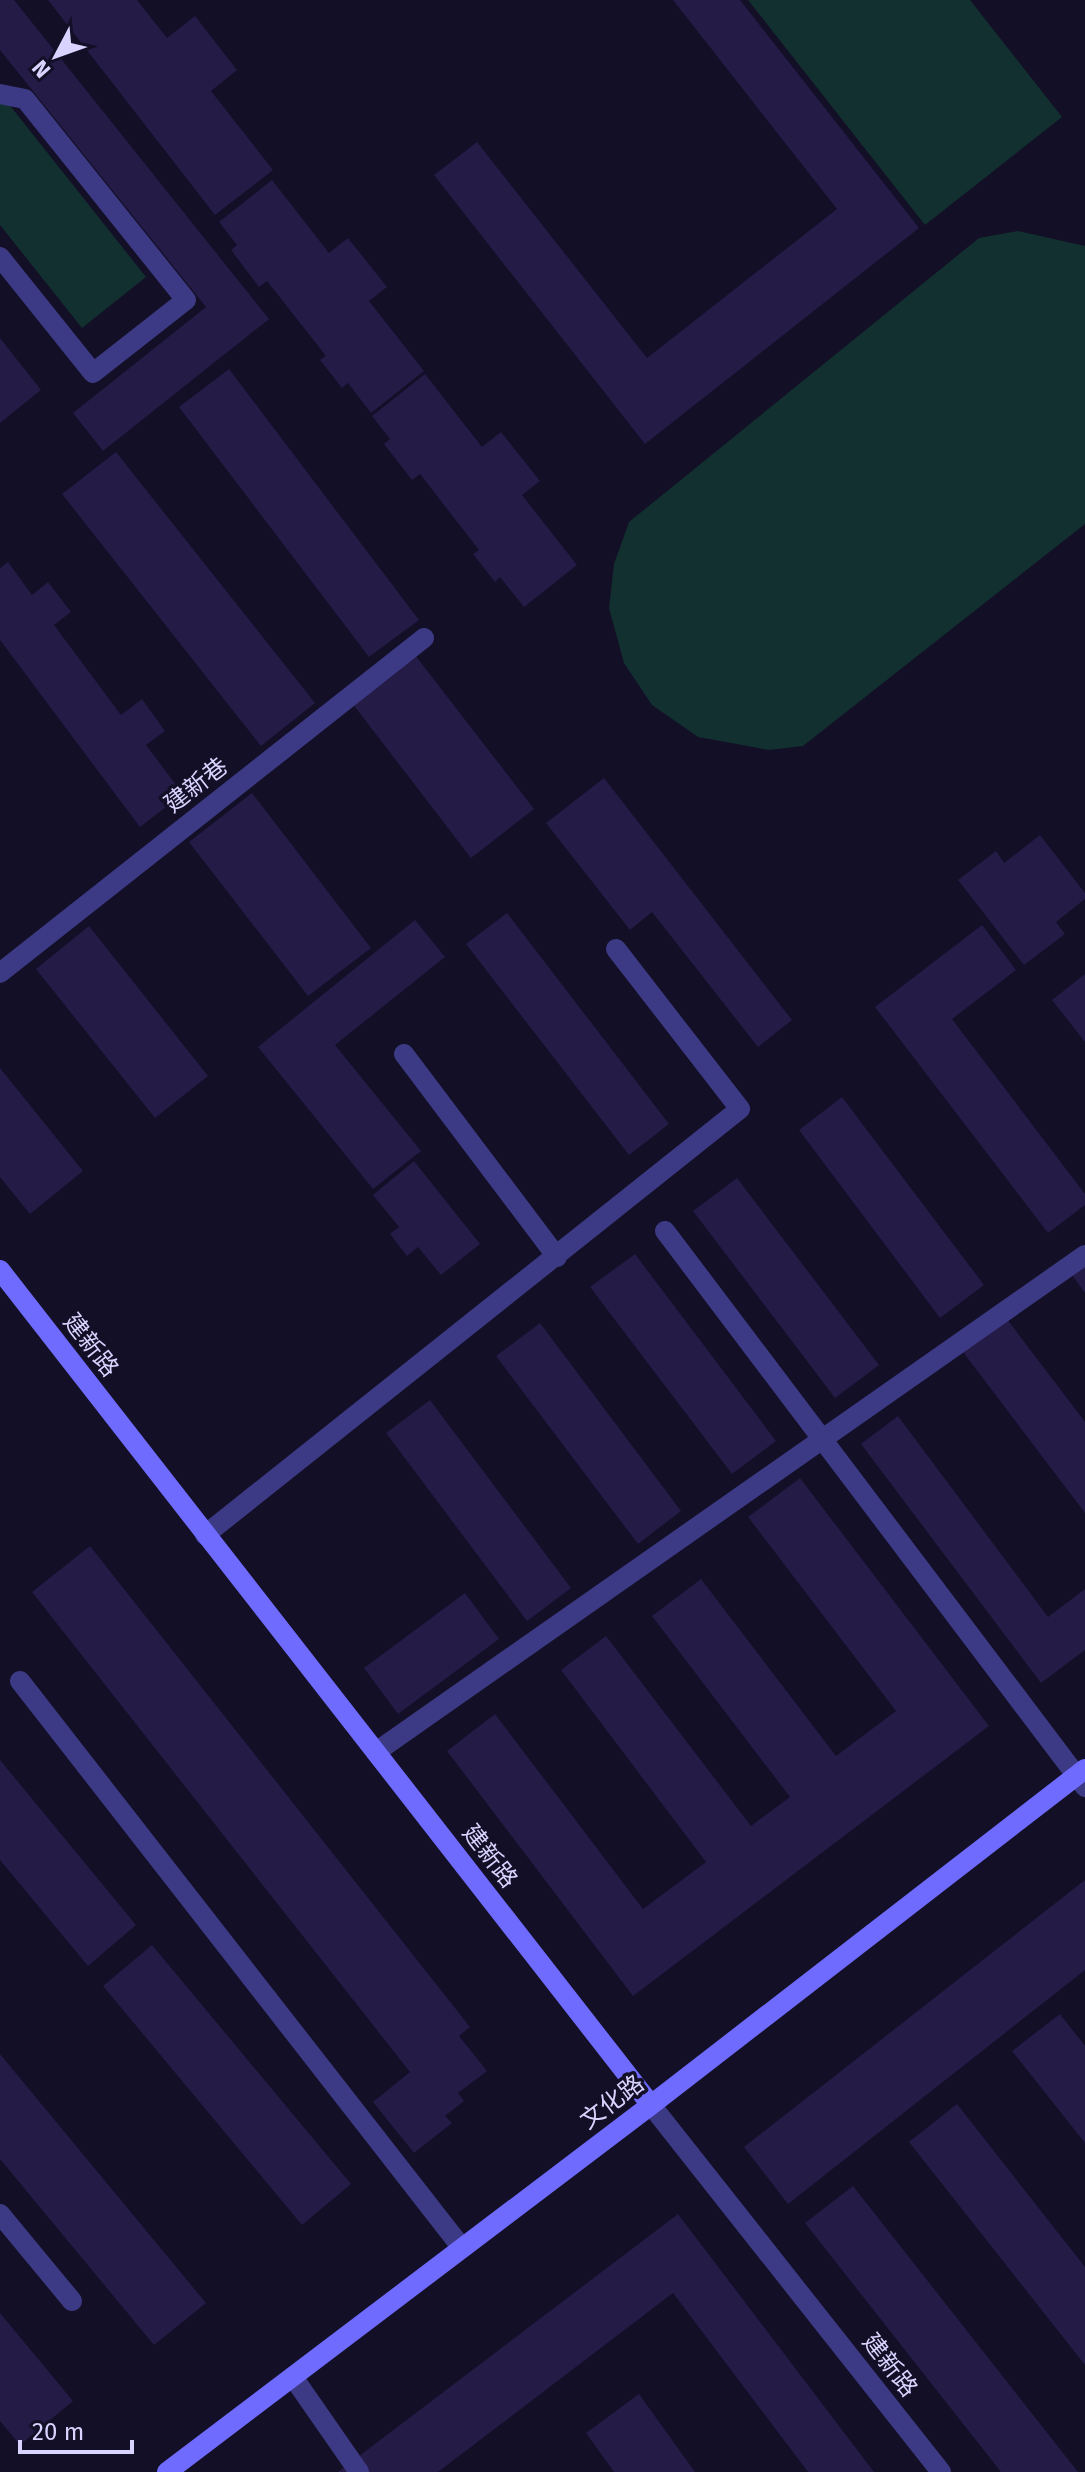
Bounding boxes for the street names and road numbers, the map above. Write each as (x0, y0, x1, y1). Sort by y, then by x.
street label: 建新巷 (159, 752, 233, 818)
street label: 建新路 (58, 1308, 124, 1382)
street label: 建新路 (457, 1819, 523, 1893)
street label: 文化路 (575, 2069, 649, 2135)
street label: 建新路 (857, 2328, 923, 2402)

